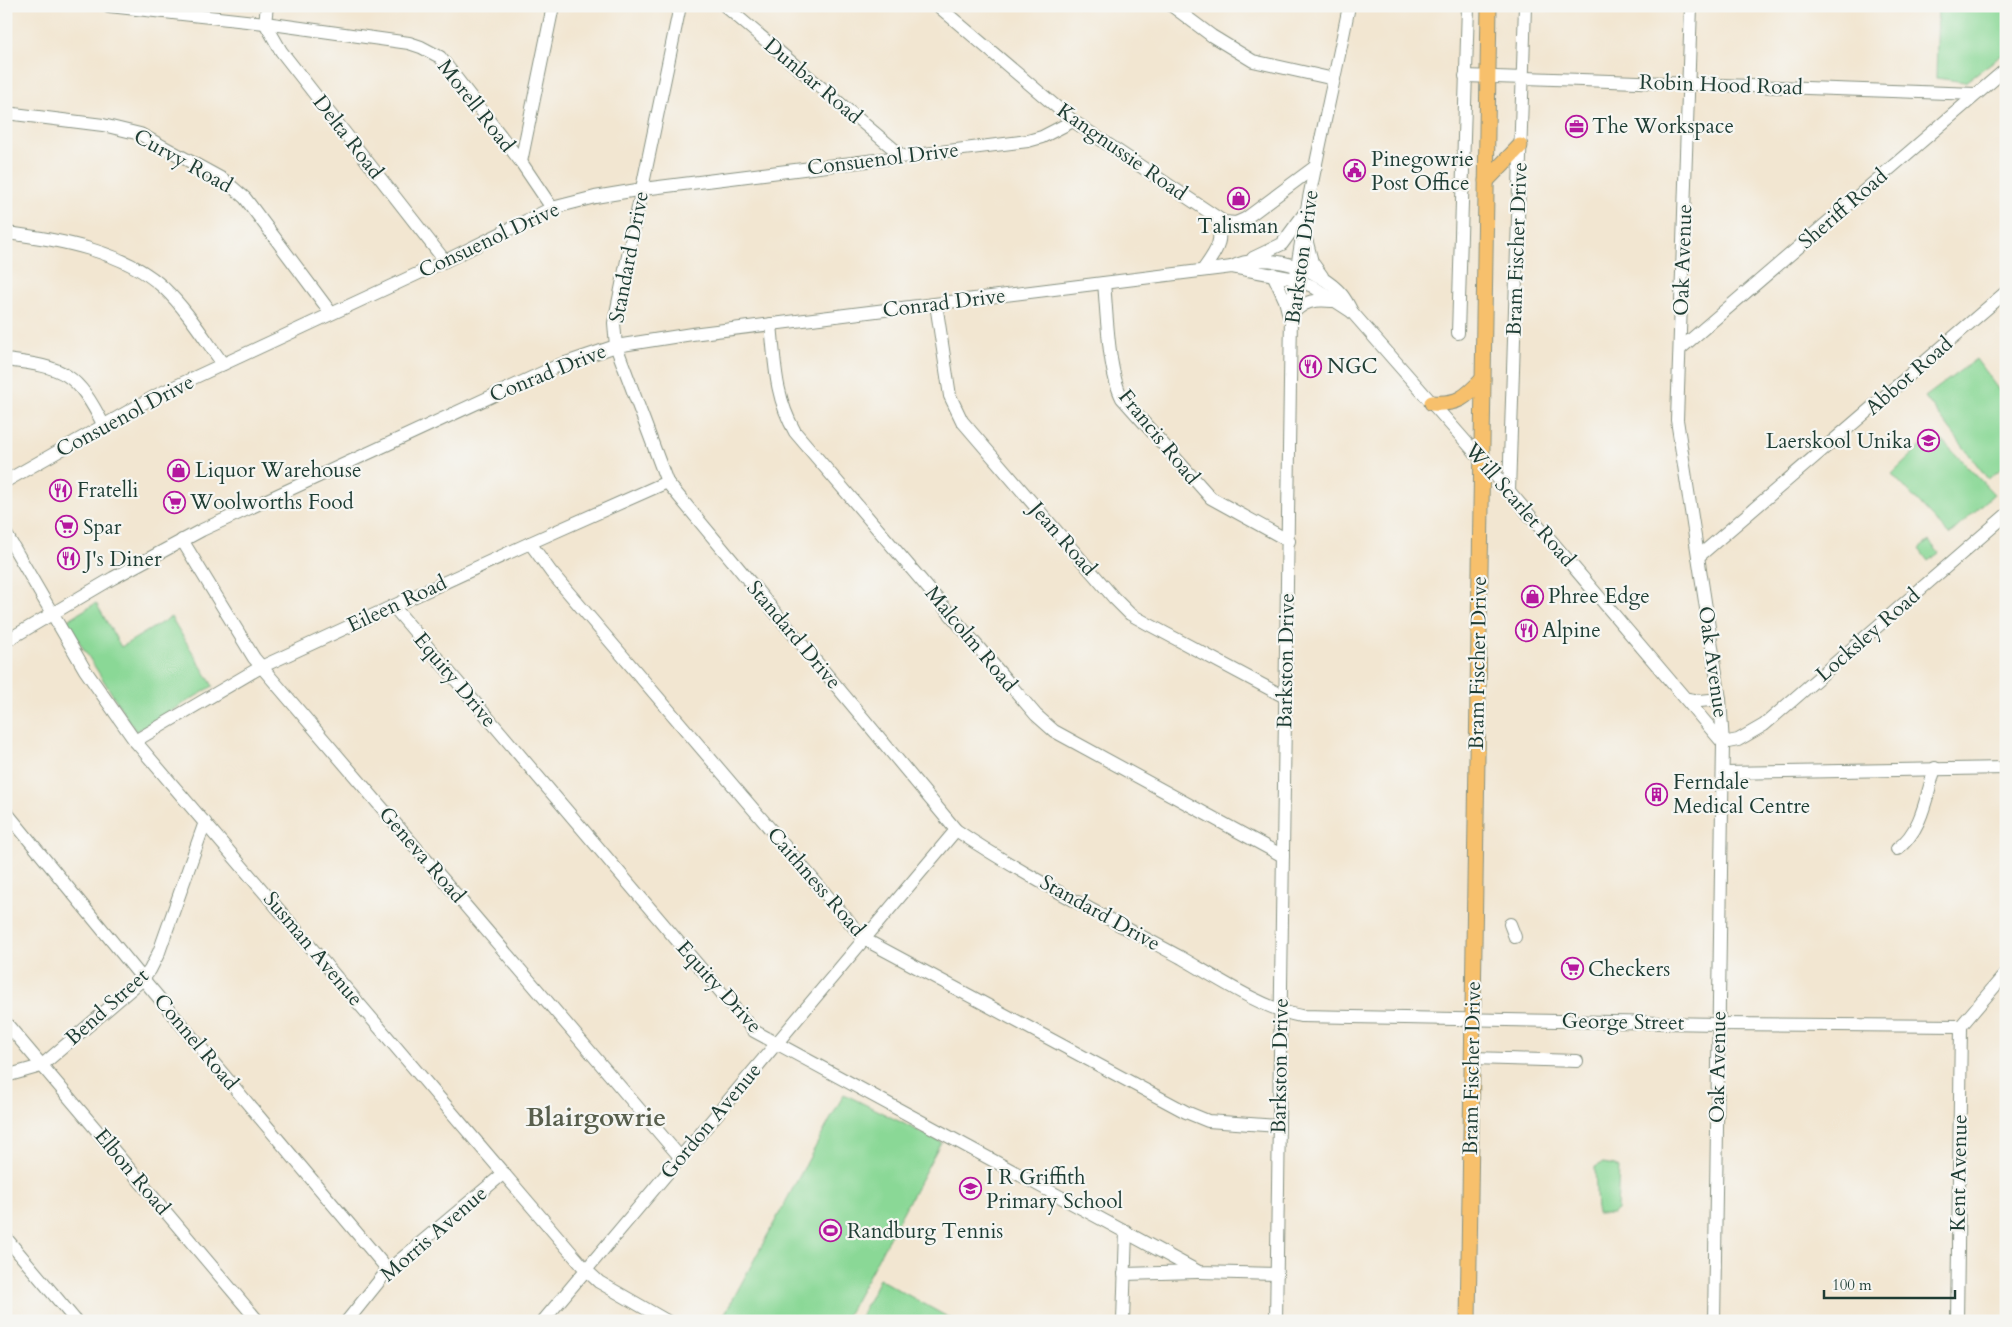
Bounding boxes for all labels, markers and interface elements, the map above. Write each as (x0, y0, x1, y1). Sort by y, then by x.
street label: Dunbar Road (758, 31, 868, 131)
street label: Morell Road (430, 53, 522, 159)
street label: Robin Hood Road (1639, 68, 1803, 102)
street label: Delta Road (306, 89, 390, 185)
street label: Kangnussie Road (1051, 96, 1193, 208)
place label: The Workspace (1592, 112, 1734, 141)
office icon: The Workspace (1564, 114, 1588, 138)
street label: Curvy Road (128, 122, 238, 200)
street label: Consuenol Drive (806, 135, 960, 183)
place label: Pinegowrie Post Office (1371, 145, 1474, 198)
public building icon: Pinegowrie Post Office (1343, 159, 1367, 183)
street label: Bram Fischer Drive (1499, 162, 1535, 336)
street label: Sheriff Road (1792, 162, 1894, 256)
shop icon: Talisman (1226, 187, 1250, 211)
street label: Barkston Drive (1278, 188, 1326, 326)
street label: Standard Drive (602, 189, 656, 325)
street label: Consuenol Drive (414, 195, 564, 285)
street label: Oak Avenue (1667, 203, 1699, 317)
place label: Talisman (1197, 212, 1279, 241)
street label: Conrad Drive (881, 281, 1007, 325)
street label: Abbot Road (1859, 330, 1959, 422)
street label: Conrad Drive (485, 336, 611, 410)
place label: NGC (1327, 352, 1378, 381)
restaurant icon: NGC (1299, 354, 1323, 378)
street label: Consuenol Drive (51, 367, 199, 465)
street label: Francis Road (1112, 383, 1206, 491)
place label: Laerskool Unika (1766, 427, 1912, 456)
school or university icon: Laerskool Unika (1916, 429, 1940, 453)
street label: Will Scarlet Road (1457, 436, 1582, 573)
place label: Liquor Warehouse (195, 456, 361, 485)
shop icon: Liquor Warehouse (167, 458, 191, 482)
place label: Fratelli (77, 476, 139, 505)
restaurant icon: Fratelli (49, 478, 73, 502)
place label: Woolworths Food (189, 488, 354, 517)
supermarket icon: Woolworths Food (162, 490, 186, 514)
street label: Jean Road (1021, 493, 1103, 582)
place label: Spar (83, 513, 122, 542)
supermarket icon: Spar (55, 515, 79, 539)
place label: J's Diner (82, 545, 162, 574)
restaurant icon: J's Diner (57, 547, 81, 571)
street label: Eileen Road (342, 568, 452, 640)
street label: Standard Drive (740, 574, 848, 696)
street label: Bram Fischer Drive (1462, 576, 1494, 750)
street label: Malcolm Road (918, 580, 1024, 698)
place label: Phree Edge (1548, 582, 1650, 611)
street label: Locksley Road (1810, 582, 1926, 688)
shop icon: Phree Edge (1520, 584, 1544, 608)
street label: Barkston Drive (1270, 593, 1302, 729)
street label: Oak Avenue (1691, 604, 1735, 720)
place label: Alpine (1542, 616, 1601, 645)
restaurant icon: Alpine (1514, 618, 1538, 642)
street label: Equity Drive (407, 626, 503, 734)
place label: Ferndale Medical Centre (1673, 768, 1810, 821)
building icon: Ferndale Medical Centre (1645, 782, 1669, 806)
street label: Geneva Road (372, 801, 472, 909)
street label: Caithness Road (760, 821, 872, 943)
street label: Standard Drive (1035, 868, 1165, 958)
street label: Susman Avenue (256, 885, 370, 1013)
street label: Equity Drive (669, 934, 769, 1040)
place label: Checkers (1588, 955, 1670, 984)
supermarket icon: Checkers (1560, 957, 1584, 981)
street label: Bend Street (59, 961, 155, 1052)
street label: Bram Fischer Drive (1456, 981, 1488, 1155)
street label: Connel Road (147, 988, 245, 1096)
street label: Barkston Drive (1264, 998, 1296, 1134)
street label: George Street (1561, 1006, 1685, 1038)
street label: Oak Avenue (1703, 1011, 1733, 1123)
street label: Gordon Avenue (654, 1057, 768, 1185)
district label: Blairgowrie (526, 1100, 666, 1135)
street label: Kent Avenue (1943, 1114, 1975, 1232)
street label: Elbon Road (87, 1123, 177, 1221)
place label: I R Griffith Primary School (986, 1163, 1123, 1216)
school or university icon: I R Griffith Primary School (958, 1177, 982, 1201)
street label: Morris Avenue (374, 1179, 494, 1289)
place label: Randburg Tennis (847, 1217, 1003, 1246)
sports icon: Randburg Tennis (819, 1219, 843, 1243)
scale bar (1824, 1267, 1956, 1299)
text: 100 m (1832, 1275, 1872, 1295)

